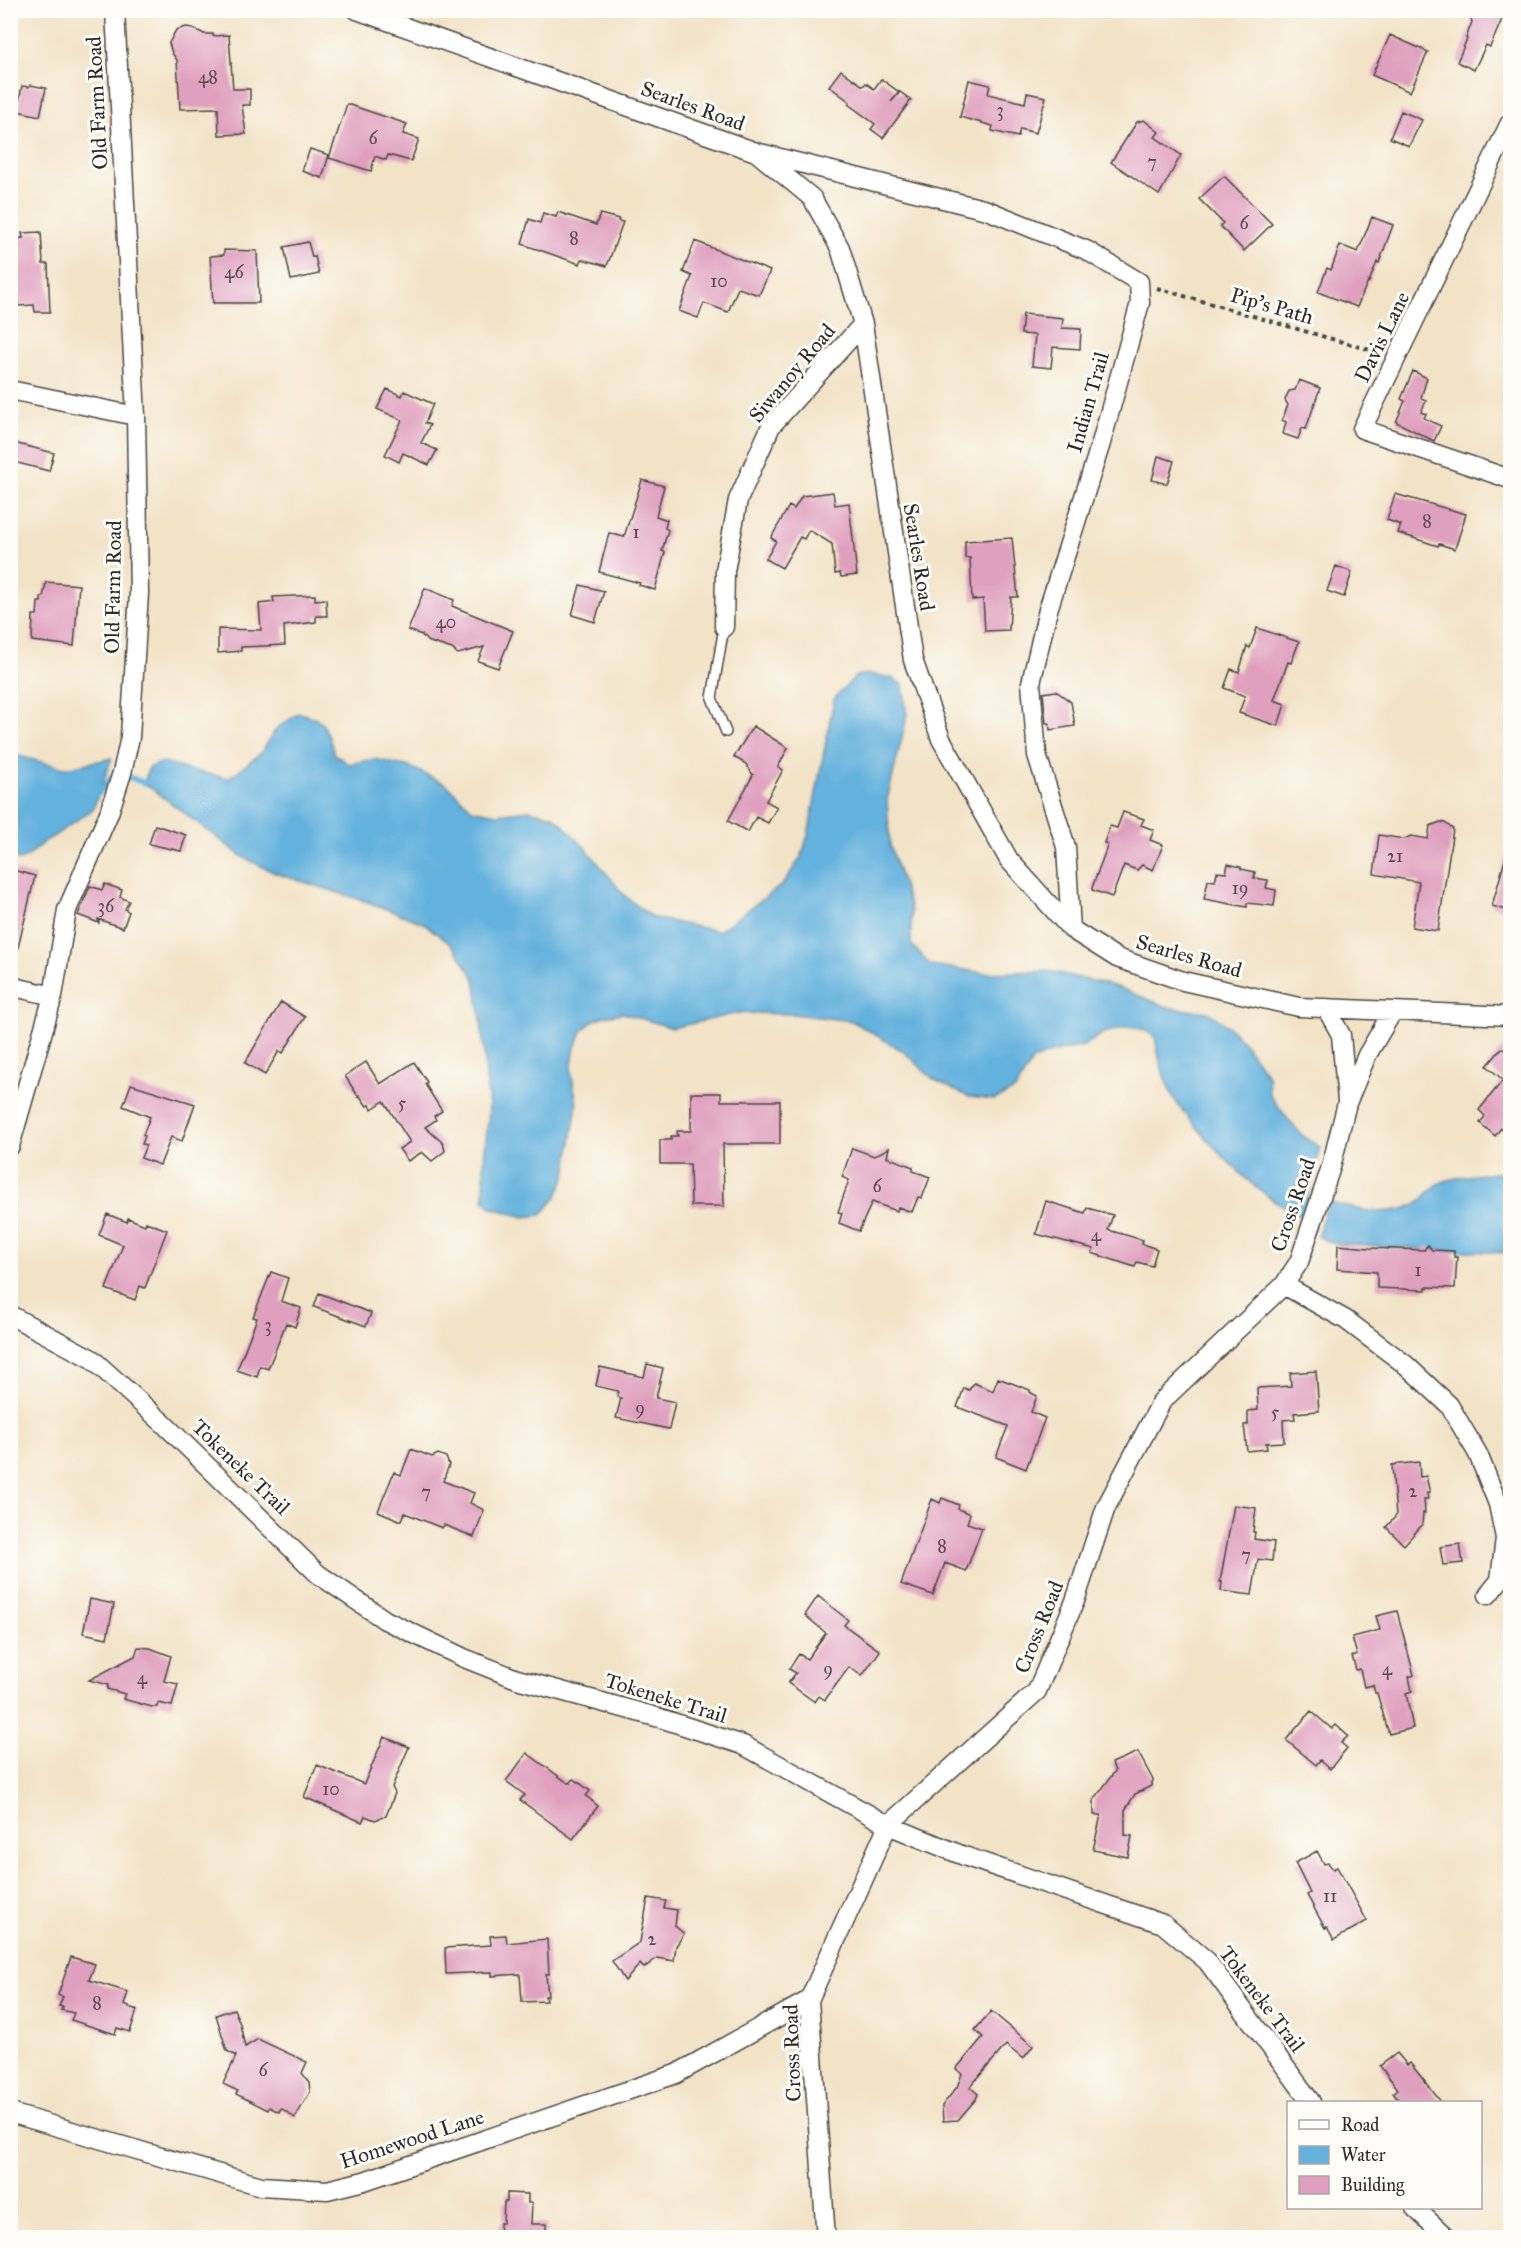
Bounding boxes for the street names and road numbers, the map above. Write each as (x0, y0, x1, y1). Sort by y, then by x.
street label: Old Farm Road (80, 35, 113, 170)
street label: Searles Road (637, 75, 749, 137)
street label: Pip's Path (1227, 282, 1317, 330)
street label: Davis Lane (1349, 287, 1415, 387)
street label: Siwanoy Road (743, 318, 841, 428)
street label: Indian Trail (1061, 348, 1115, 455)
street label: Searles Road (898, 501, 940, 613)
street label: Old Farm Road (99, 520, 127, 654)
street label: Searles Road (1133, 929, 1245, 984)
street label: Cross Road (1265, 1154, 1321, 1255)
street label: Tokeneke Trail (186, 1414, 296, 1521)
street label: Cross Road (1009, 1577, 1069, 1677)
street label: Tokeneke Trail (602, 1667, 731, 1729)
street label: Tokeneke Trail (1214, 1941, 1311, 2058)
street label: Cross Road (777, 2003, 807, 2102)
street label: Homewood Lane (337, 2103, 487, 2174)

